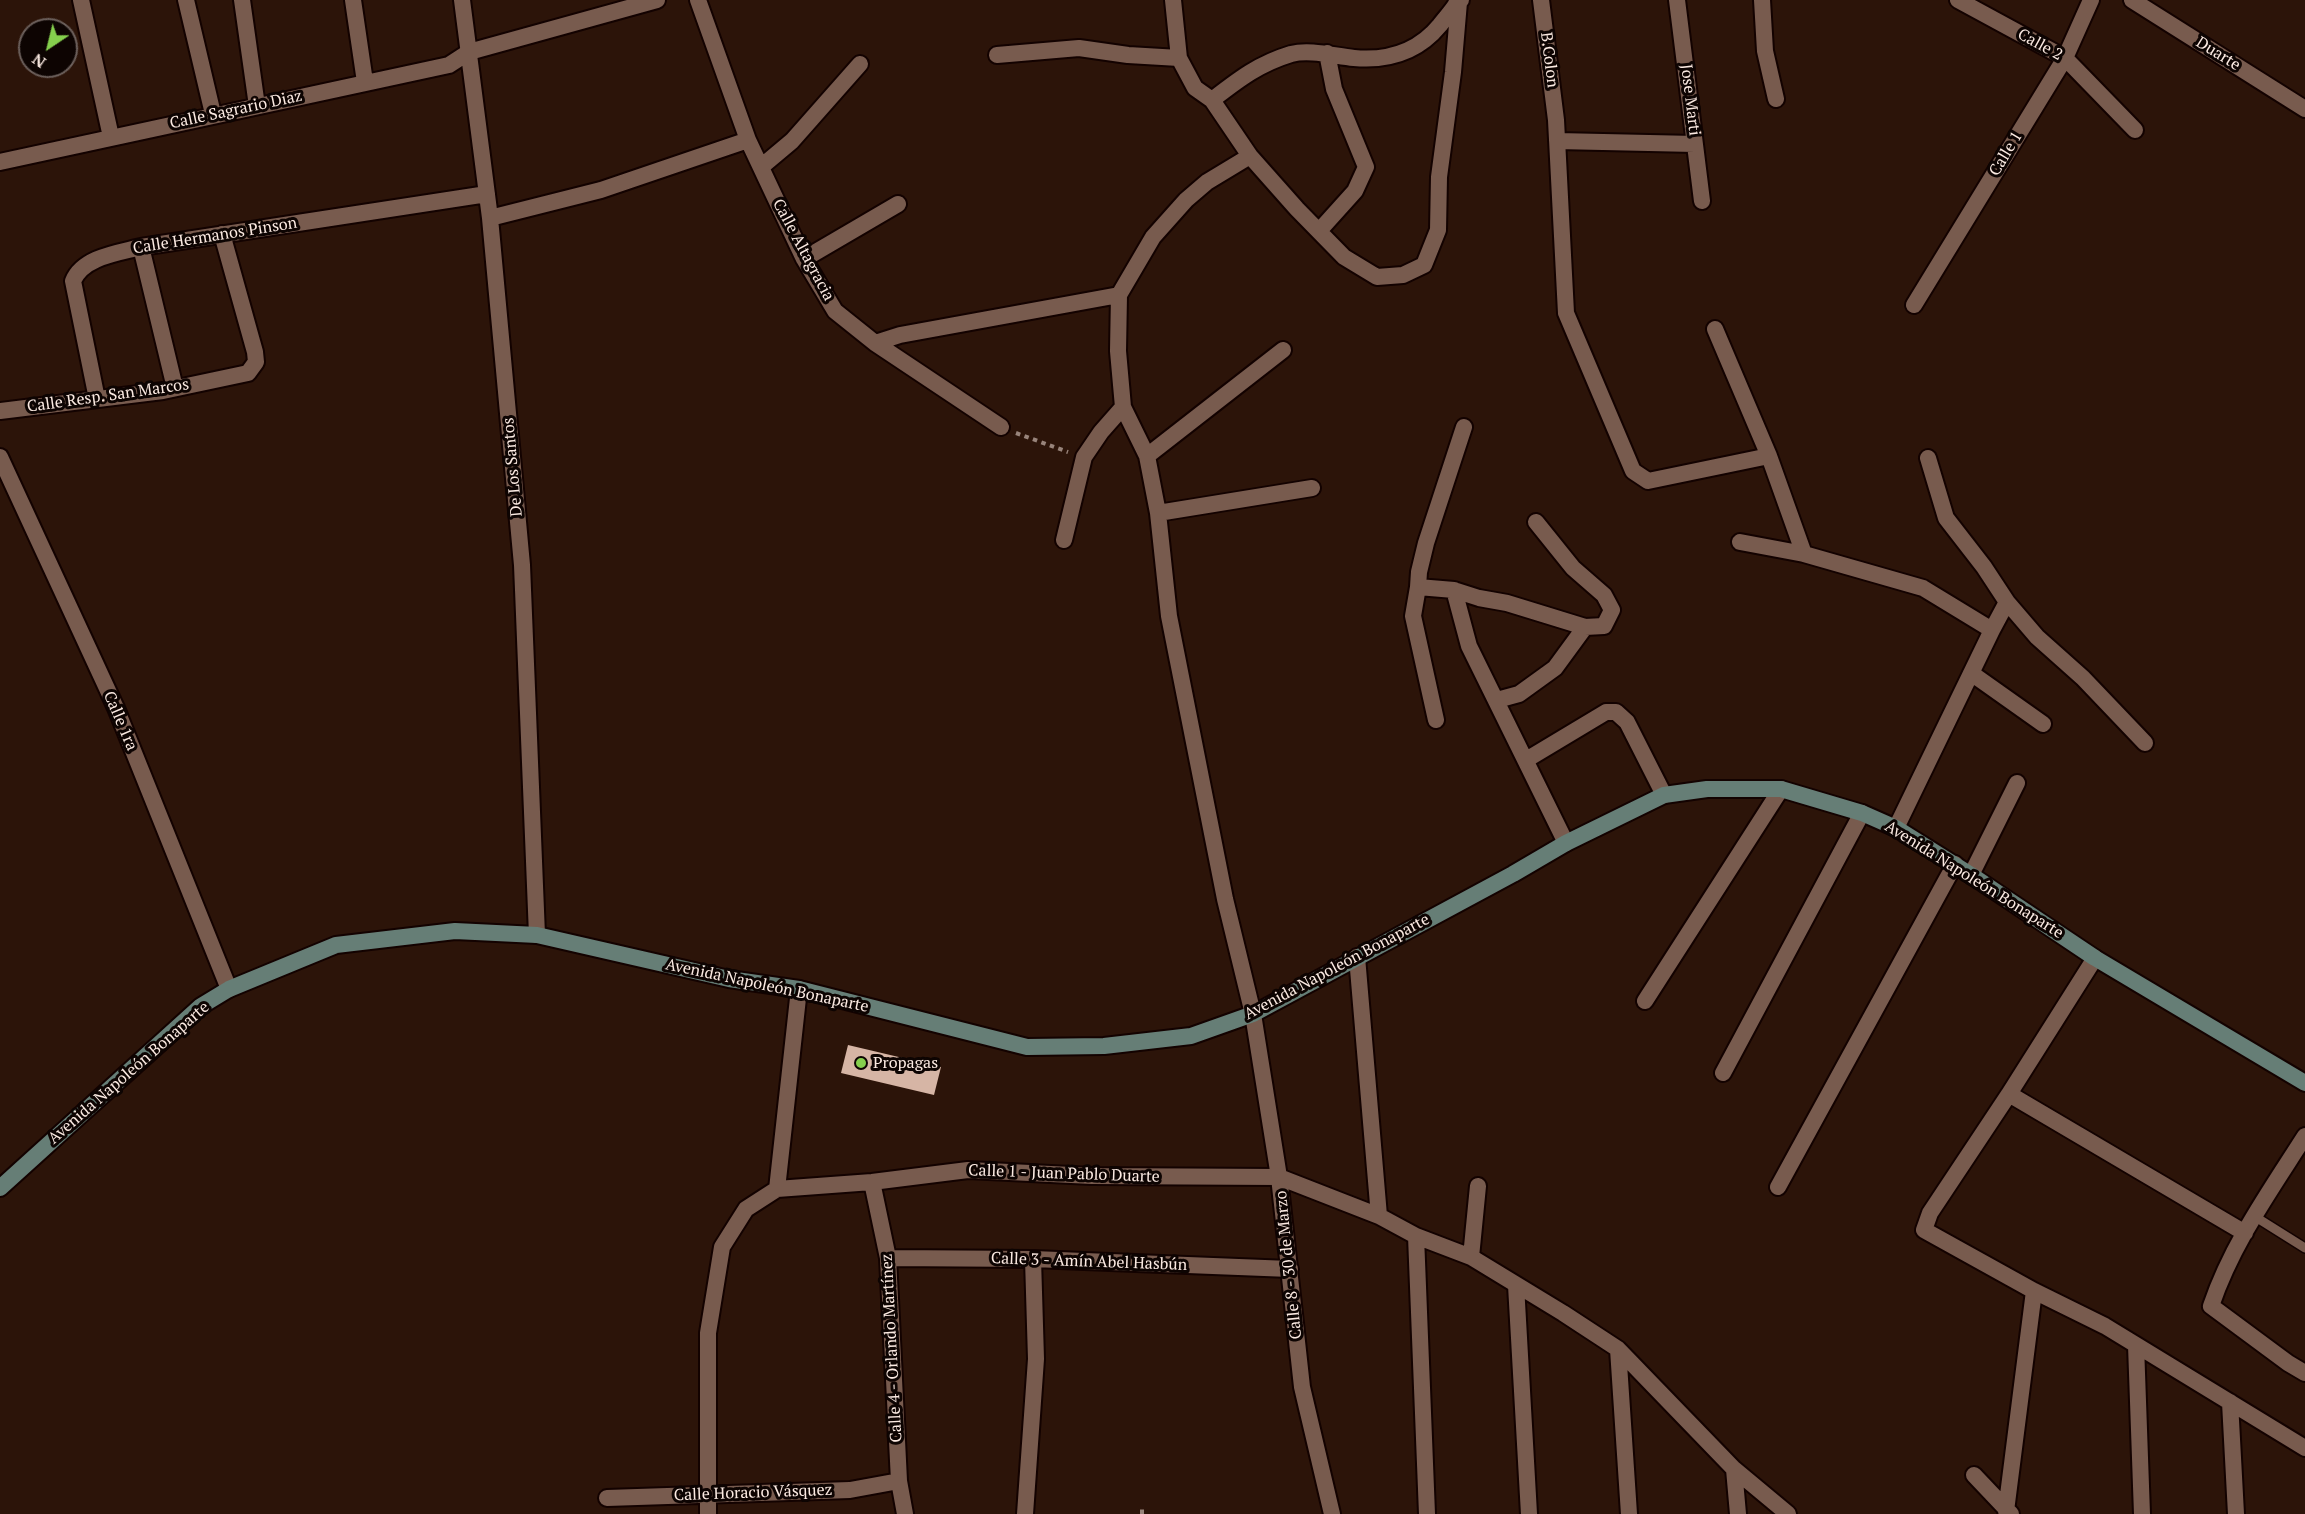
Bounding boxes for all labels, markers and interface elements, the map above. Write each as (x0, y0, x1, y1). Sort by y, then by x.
north arrow (18, 18, 78, 78)
street label: Calle 2 (2014, 25, 2066, 65)
street label: B.Colon (1536, 31, 1562, 89)
street label: Duarte (2192, 33, 2244, 75)
text: N (28, 49, 50, 74)
street label: Jose Marti (1676, 63, 1704, 137)
street label: Calle Sagrario Diaz (168, 87, 304, 133)
street label: Calle 1 (1985, 128, 2027, 180)
street label: Calle Altagracia (768, 196, 838, 304)
street label: Calle Hermanos Pinson (132, 214, 298, 258)
street label: Calle Resp. San Marcos (26, 375, 190, 417)
street label: De Los Santos (499, 417, 527, 517)
street label: Calle 1ra (99, 688, 141, 754)
street label: Avenida Napoleón Bonaparte (1881, 817, 2067, 943)
street label: Avenida Napoleón Bonaparte (1241, 910, 1433, 1024)
street label: Avenida Napoleón Bonaparte (664, 955, 870, 1017)
street label: Avenida Napoleón Bonaparte (45, 998, 213, 1148)
place label: Propagas (873, 1053, 938, 1073)
marker: Propagas (854, 1056, 868, 1070)
street label: Calle 1 - Juan Pablo Duarte (968, 1161, 1160, 1187)
street label: Calle 8 - 30 de Marzo (1272, 1190, 1306, 1340)
street label: Calle 3 - Amín Abel Hasbún (990, 1249, 1188, 1275)
street label: Calle 4 - Orlando Martínez (877, 1253, 907, 1443)
street label: Calle Horacio Vásquez (673, 1481, 833, 1505)

